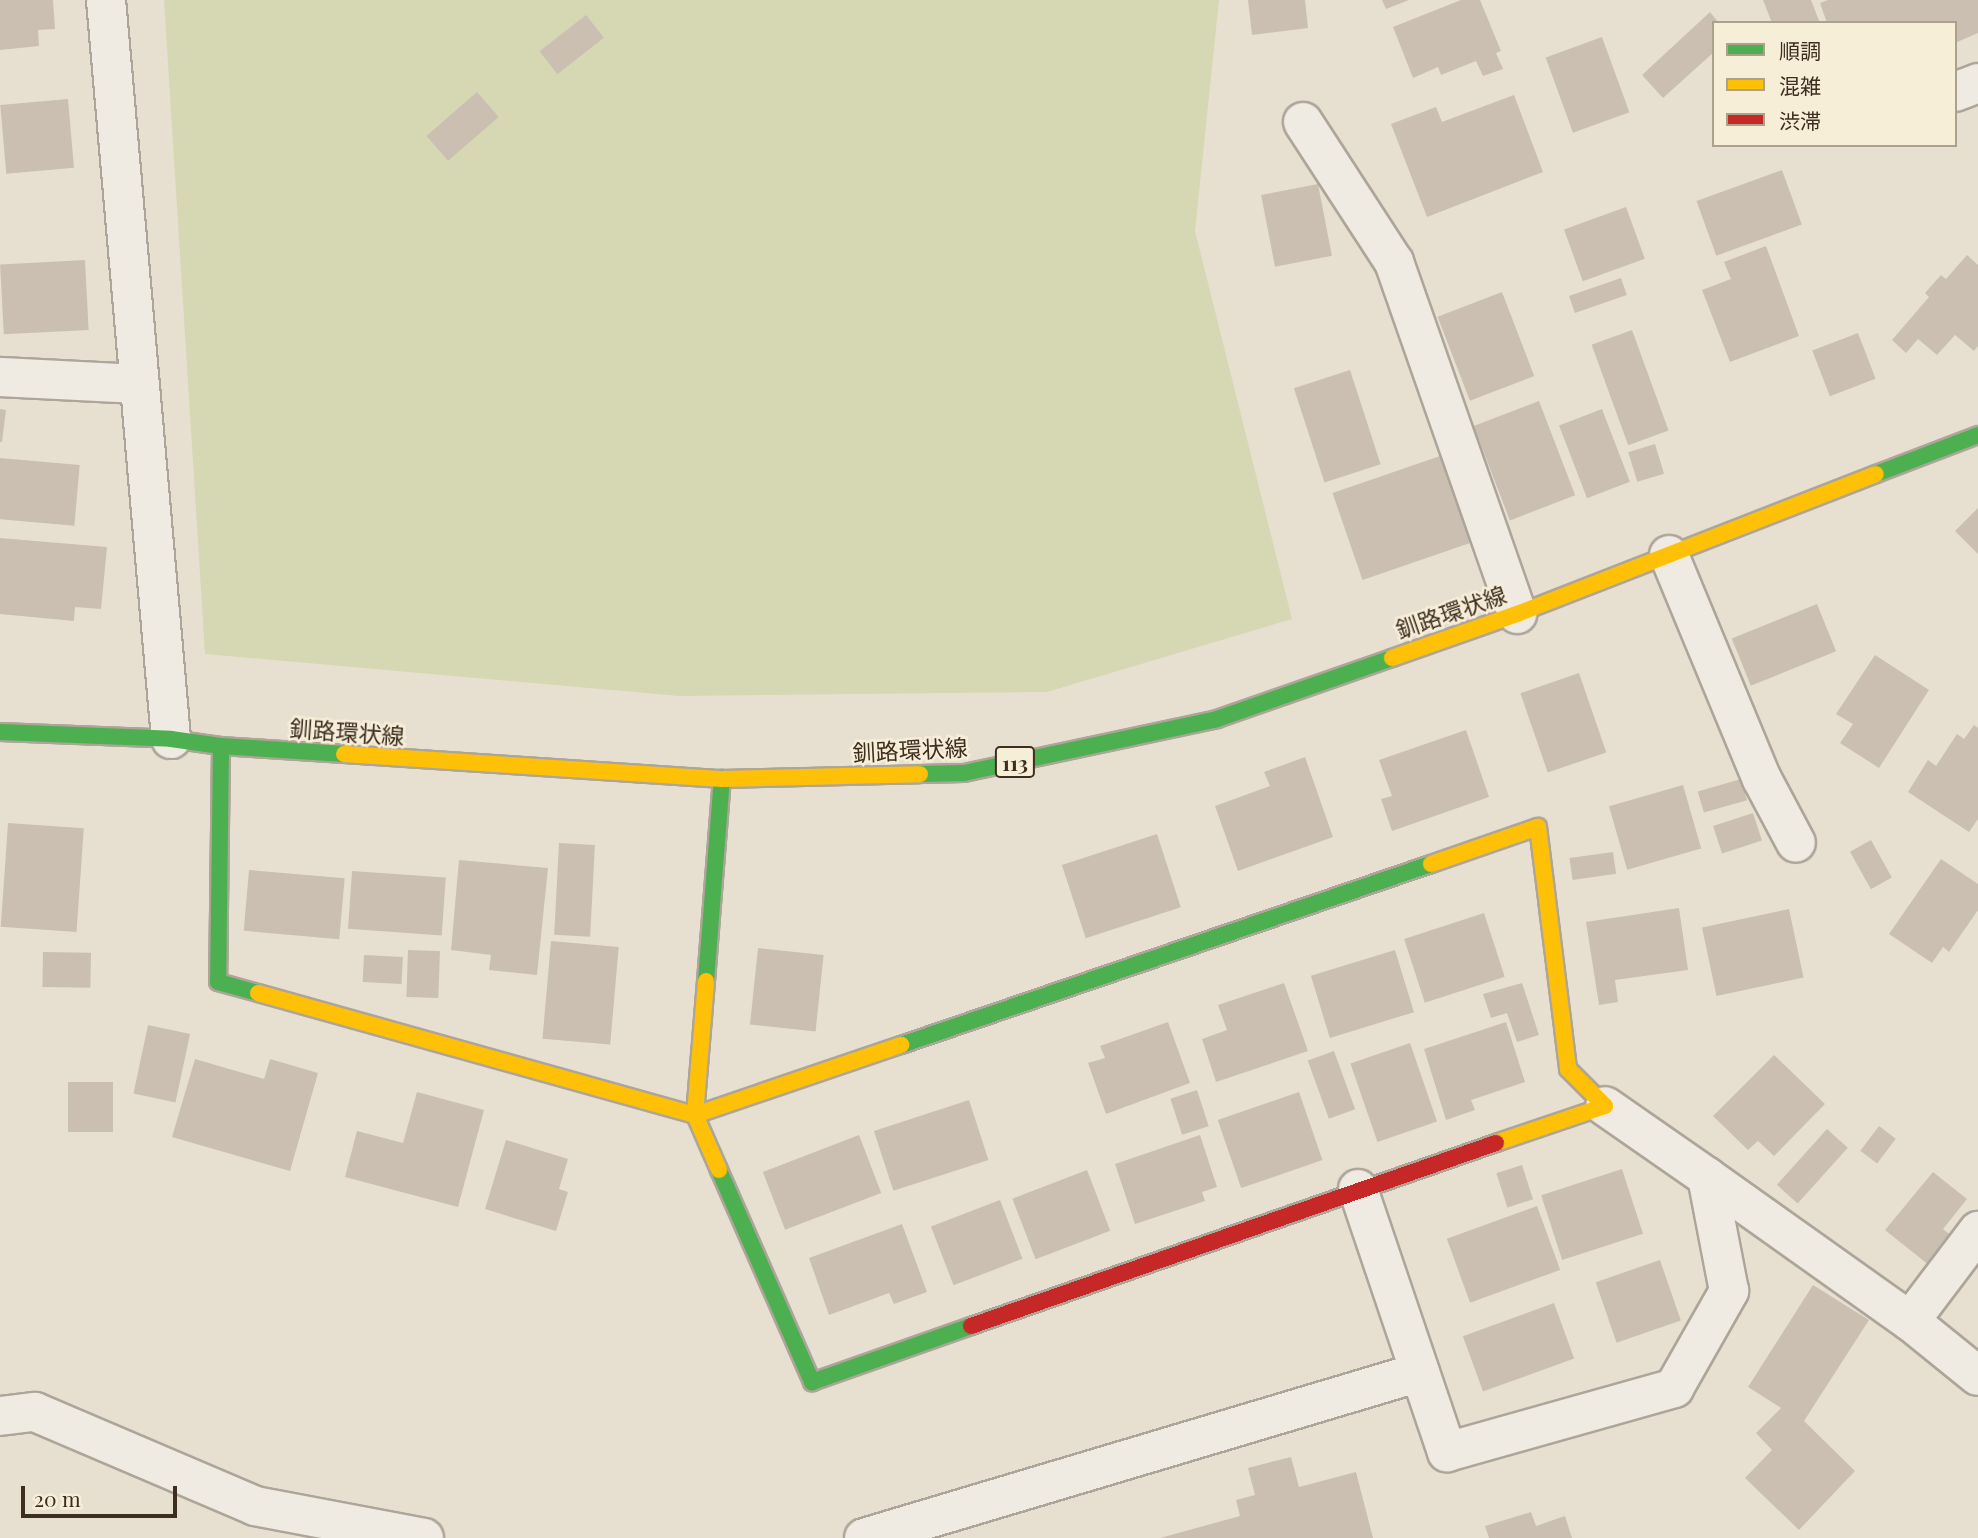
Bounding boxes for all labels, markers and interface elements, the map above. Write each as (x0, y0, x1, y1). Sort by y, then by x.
legend (1712, 21, 1957, 147)
text: 順調 (1779, 36, 1821, 64)
text: 混雑 (1779, 71, 1821, 99)
text: 渋滞 (1779, 106, 1821, 134)
street label: 釧路環状線 (1392, 580, 1510, 644)
street label: 釧路環状線 (289, 714, 405, 750)
street label: 釧路環状線 (852, 733, 968, 767)
road number: 113 (994, 744, 1036, 780)
scale bar (24, 1472, 180, 1516)
text: 20 m (34, 1484, 81, 1512)

